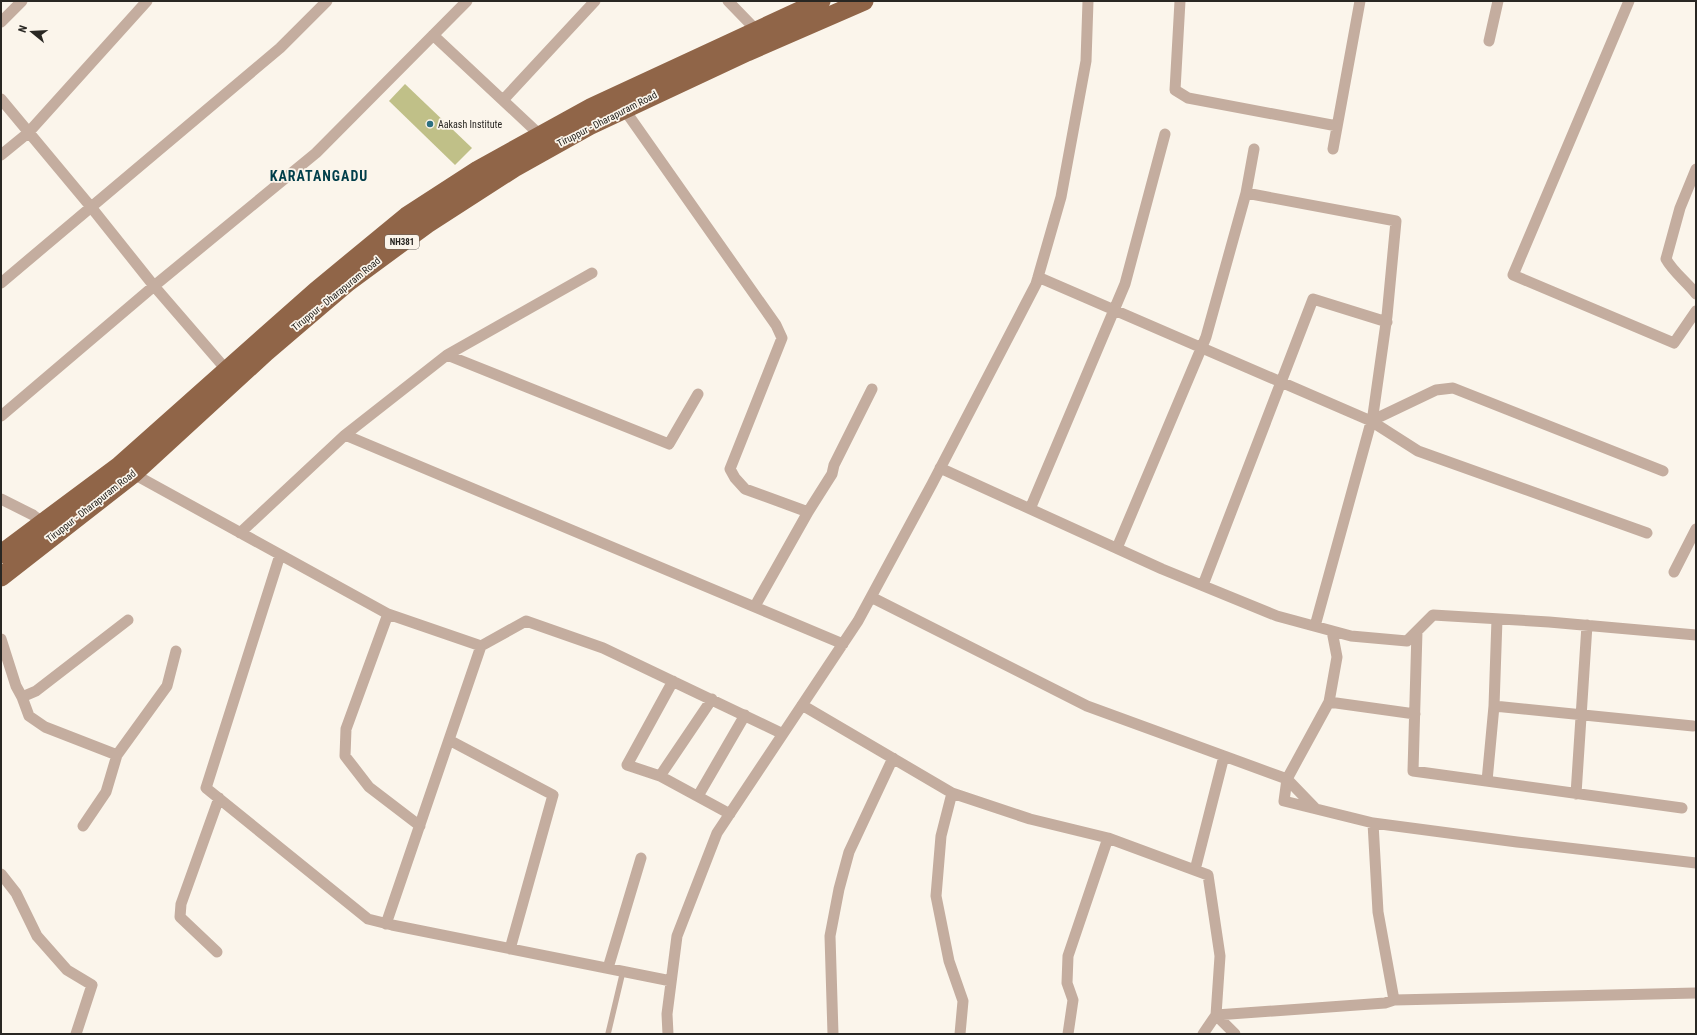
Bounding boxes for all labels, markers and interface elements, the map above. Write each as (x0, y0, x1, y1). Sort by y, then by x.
north arrow (12, 12, 52, 52)
text: N (16, 24, 30, 34)
street label: Tiruppur - Dharapuram Road (555, 89, 659, 149)
marker: Aakash Institute (425, 119, 435, 129)
place label: Aakash Institute (438, 119, 502, 130)
district label: KARATANGADU (270, 168, 368, 184)
road number: NH381 (385, 235, 419, 249)
street label: Tiruppur - Dharapuram Road (290, 255, 382, 333)
street label: Tiruppur - Dharapuram Road (44, 468, 138, 544)

